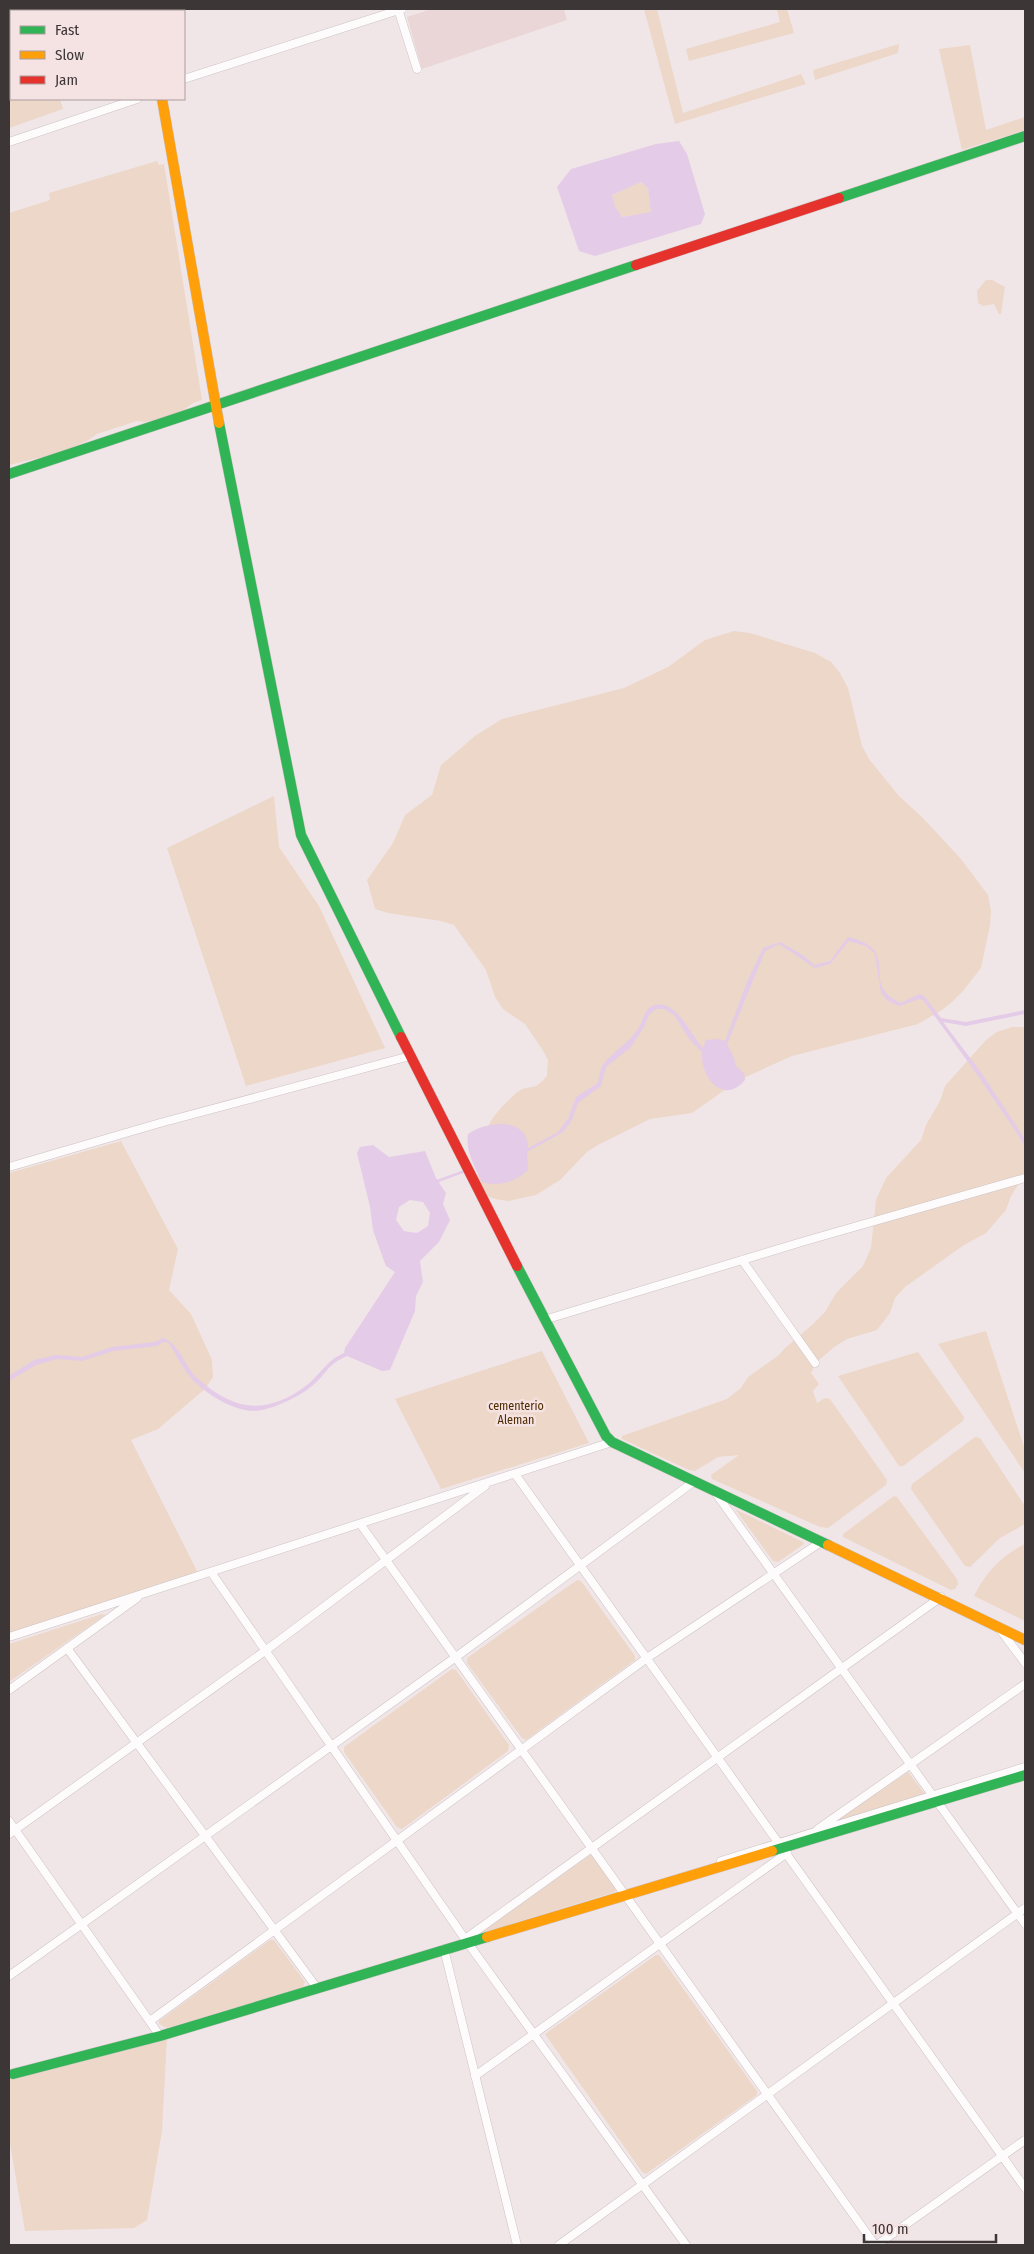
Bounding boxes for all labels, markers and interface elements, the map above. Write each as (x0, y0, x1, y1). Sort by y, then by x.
legend (10, 10, 185, 100)
text: Fast (55, 21, 79, 39)
text: Slow (55, 46, 84, 64)
text: Jam (55, 71, 78, 89)
park label: cementerio Aleman (488, 1399, 544, 1427)
scale bar (864, 2212, 996, 2244)
text: 100 m (872, 2220, 909, 2238)

